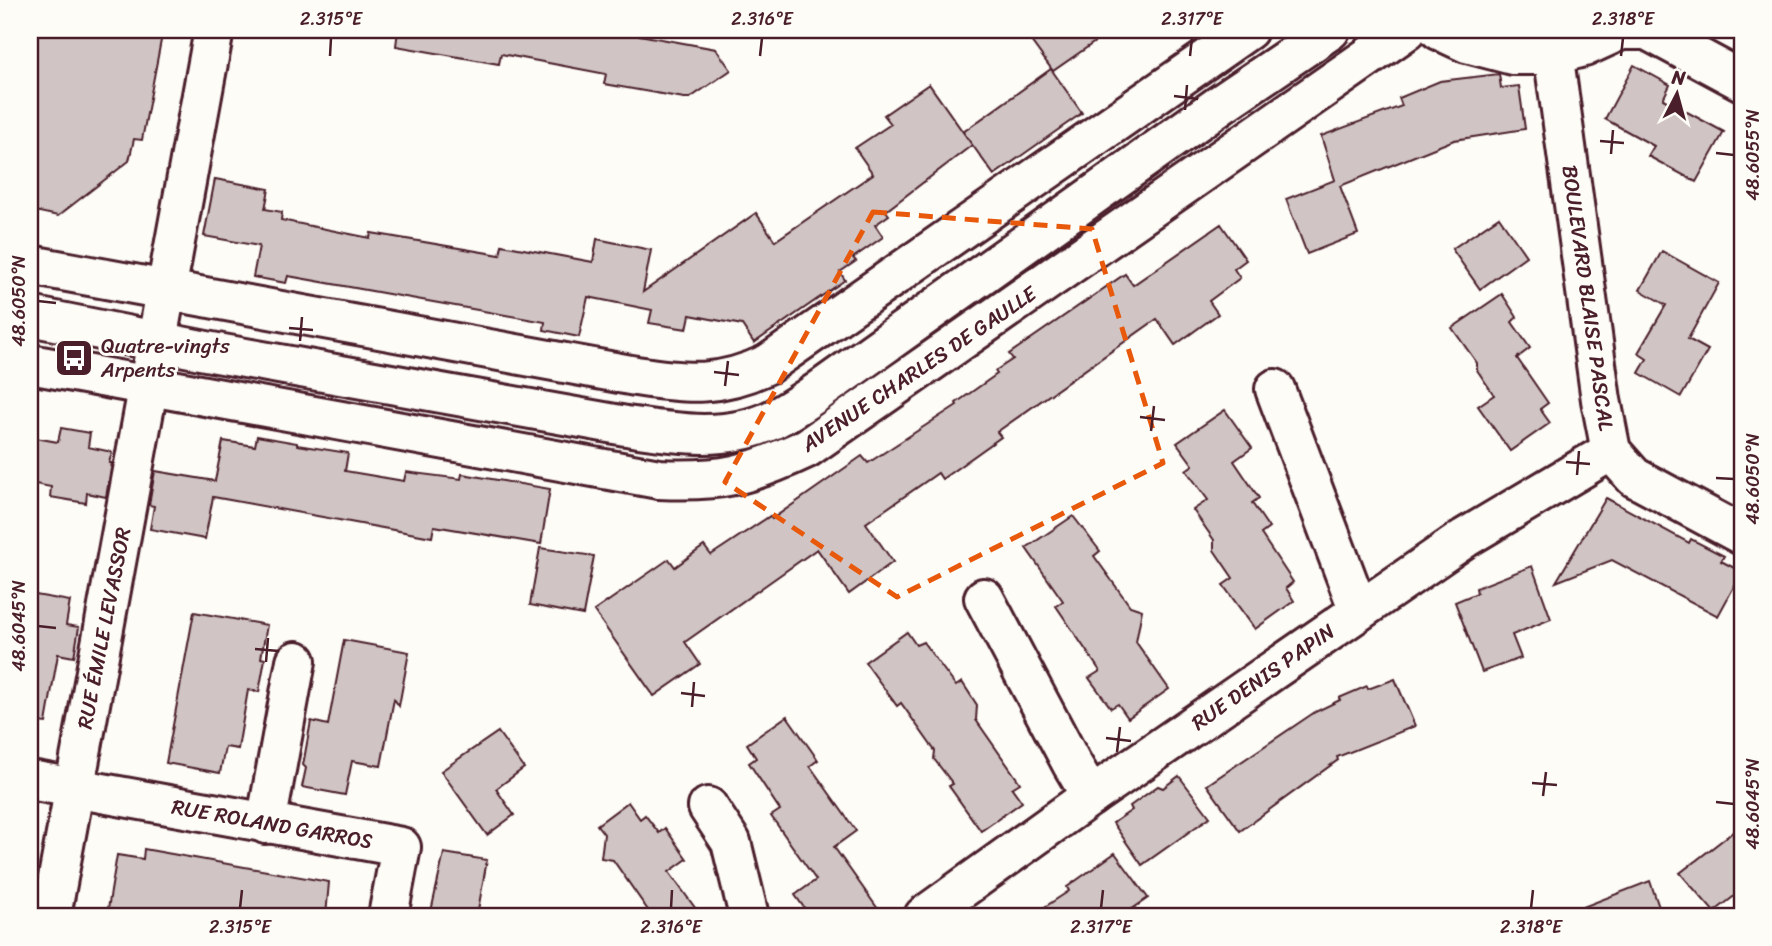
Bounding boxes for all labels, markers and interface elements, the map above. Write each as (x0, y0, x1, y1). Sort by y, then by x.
text: 2.315°E (300, 3, 363, 35)
text: 2.316°E (731, 3, 794, 35)
text: 2.317°E (1161, 3, 1224, 35)
text: 2.318°E (1592, 3, 1655, 35)
north arrow (1642, 60, 1712, 130)
text: N (1669, 60, 1688, 95)
text: 48.6055°N (1737, 109, 1769, 201)
street label: BOULEVARD BLAISE PASCAL (1551, 163, 1625, 434)
text: 48.6050°N (3, 255, 35, 347)
street label: AVENUE CHARLES DE GAULLE (792, 275, 1046, 463)
place label: Quatre-vingts Arpents (100, 327, 230, 389)
bus stop icon: Quatre-vingts Arpents (53, 337, 95, 379)
text: 48.6050°N (1737, 433, 1769, 525)
street label: RUE ÉMILE LEVASSOR (66, 524, 142, 732)
text: 48.6045°N (3, 580, 35, 672)
street label: RUE DENIS PAPIN (1183, 613, 1343, 741)
text: 48.6045°N (1737, 758, 1769, 850)
street label: RUE ROLAND GARROS (169, 788, 375, 860)
text: 2.315°E (209, 911, 272, 943)
text: 2.316°E (640, 911, 703, 943)
text: 2.317°E (1070, 911, 1133, 943)
text: 2.318°E (1500, 911, 1563, 943)

